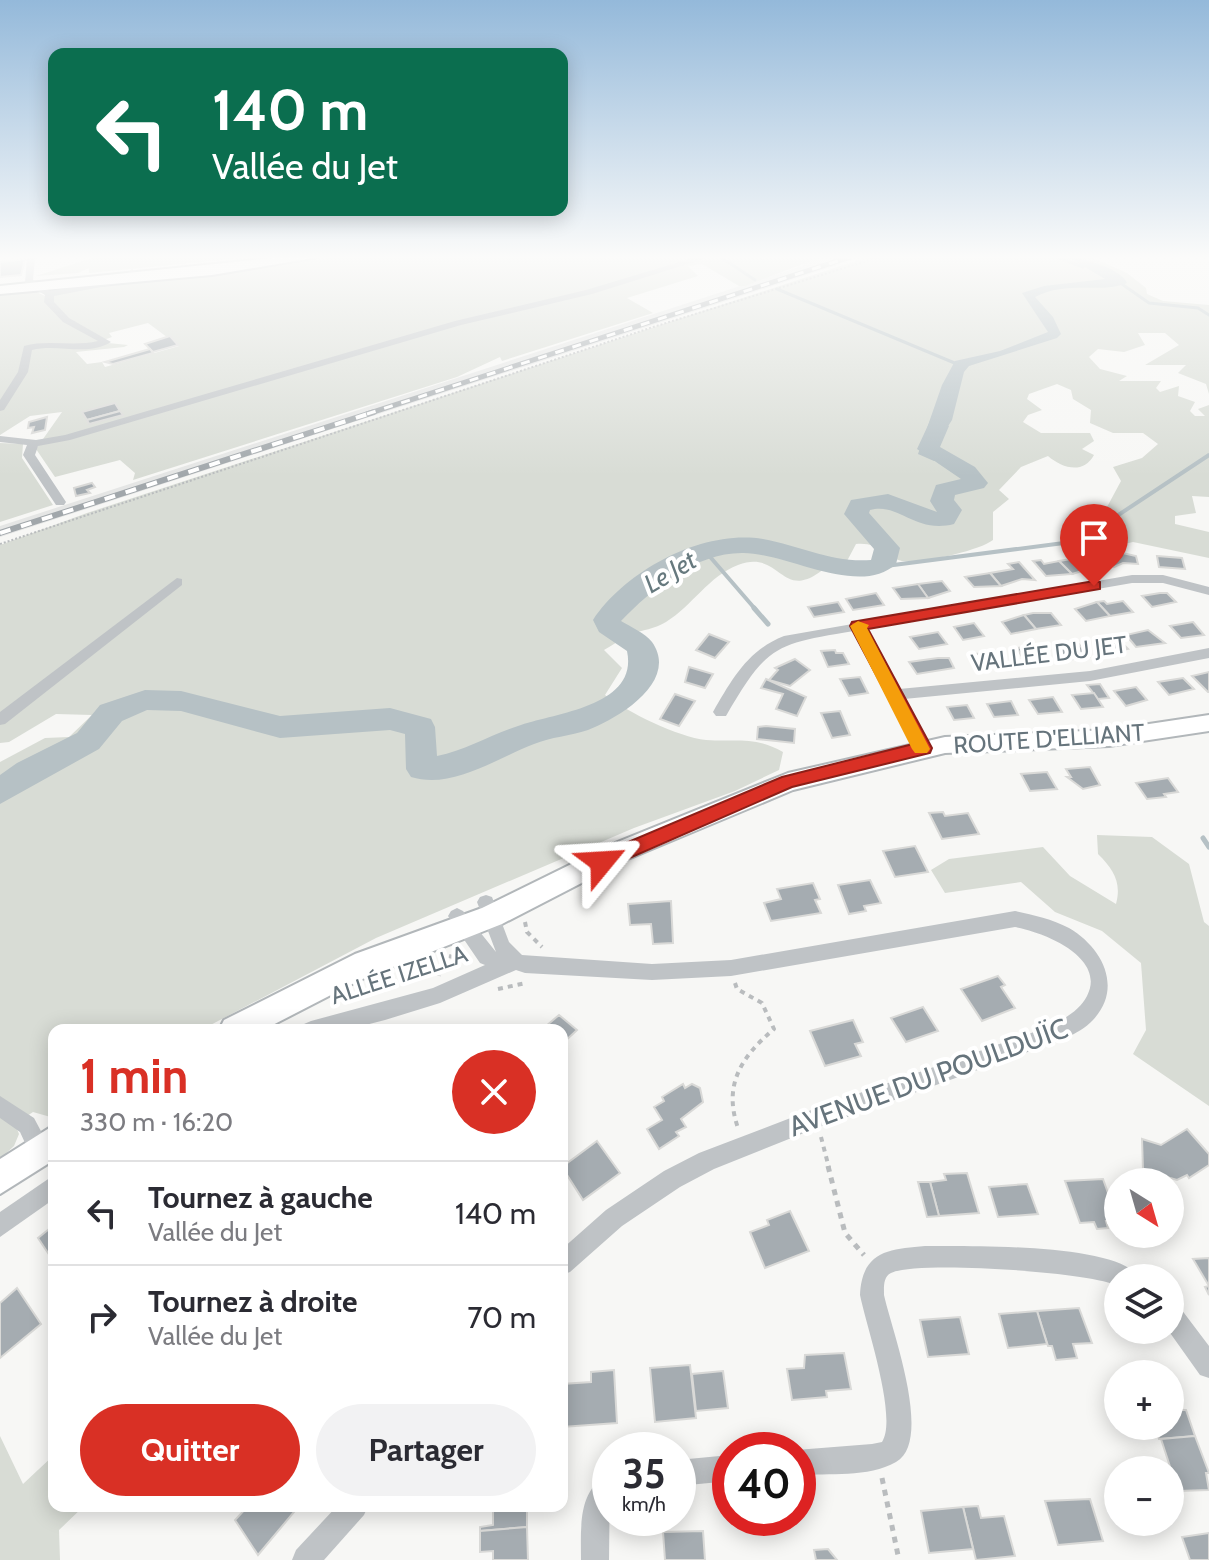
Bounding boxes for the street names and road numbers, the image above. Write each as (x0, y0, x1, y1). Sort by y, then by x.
street label: VALLÉE DU JET (969, 630, 1129, 677)
street label: ROUTE D'ELLIANT (953, 717, 1146, 760)
street label: ALLÉE IZELLA (327, 939, 471, 1010)
street label: AVENUE DU POULDUÏC (784, 1011, 1072, 1143)

